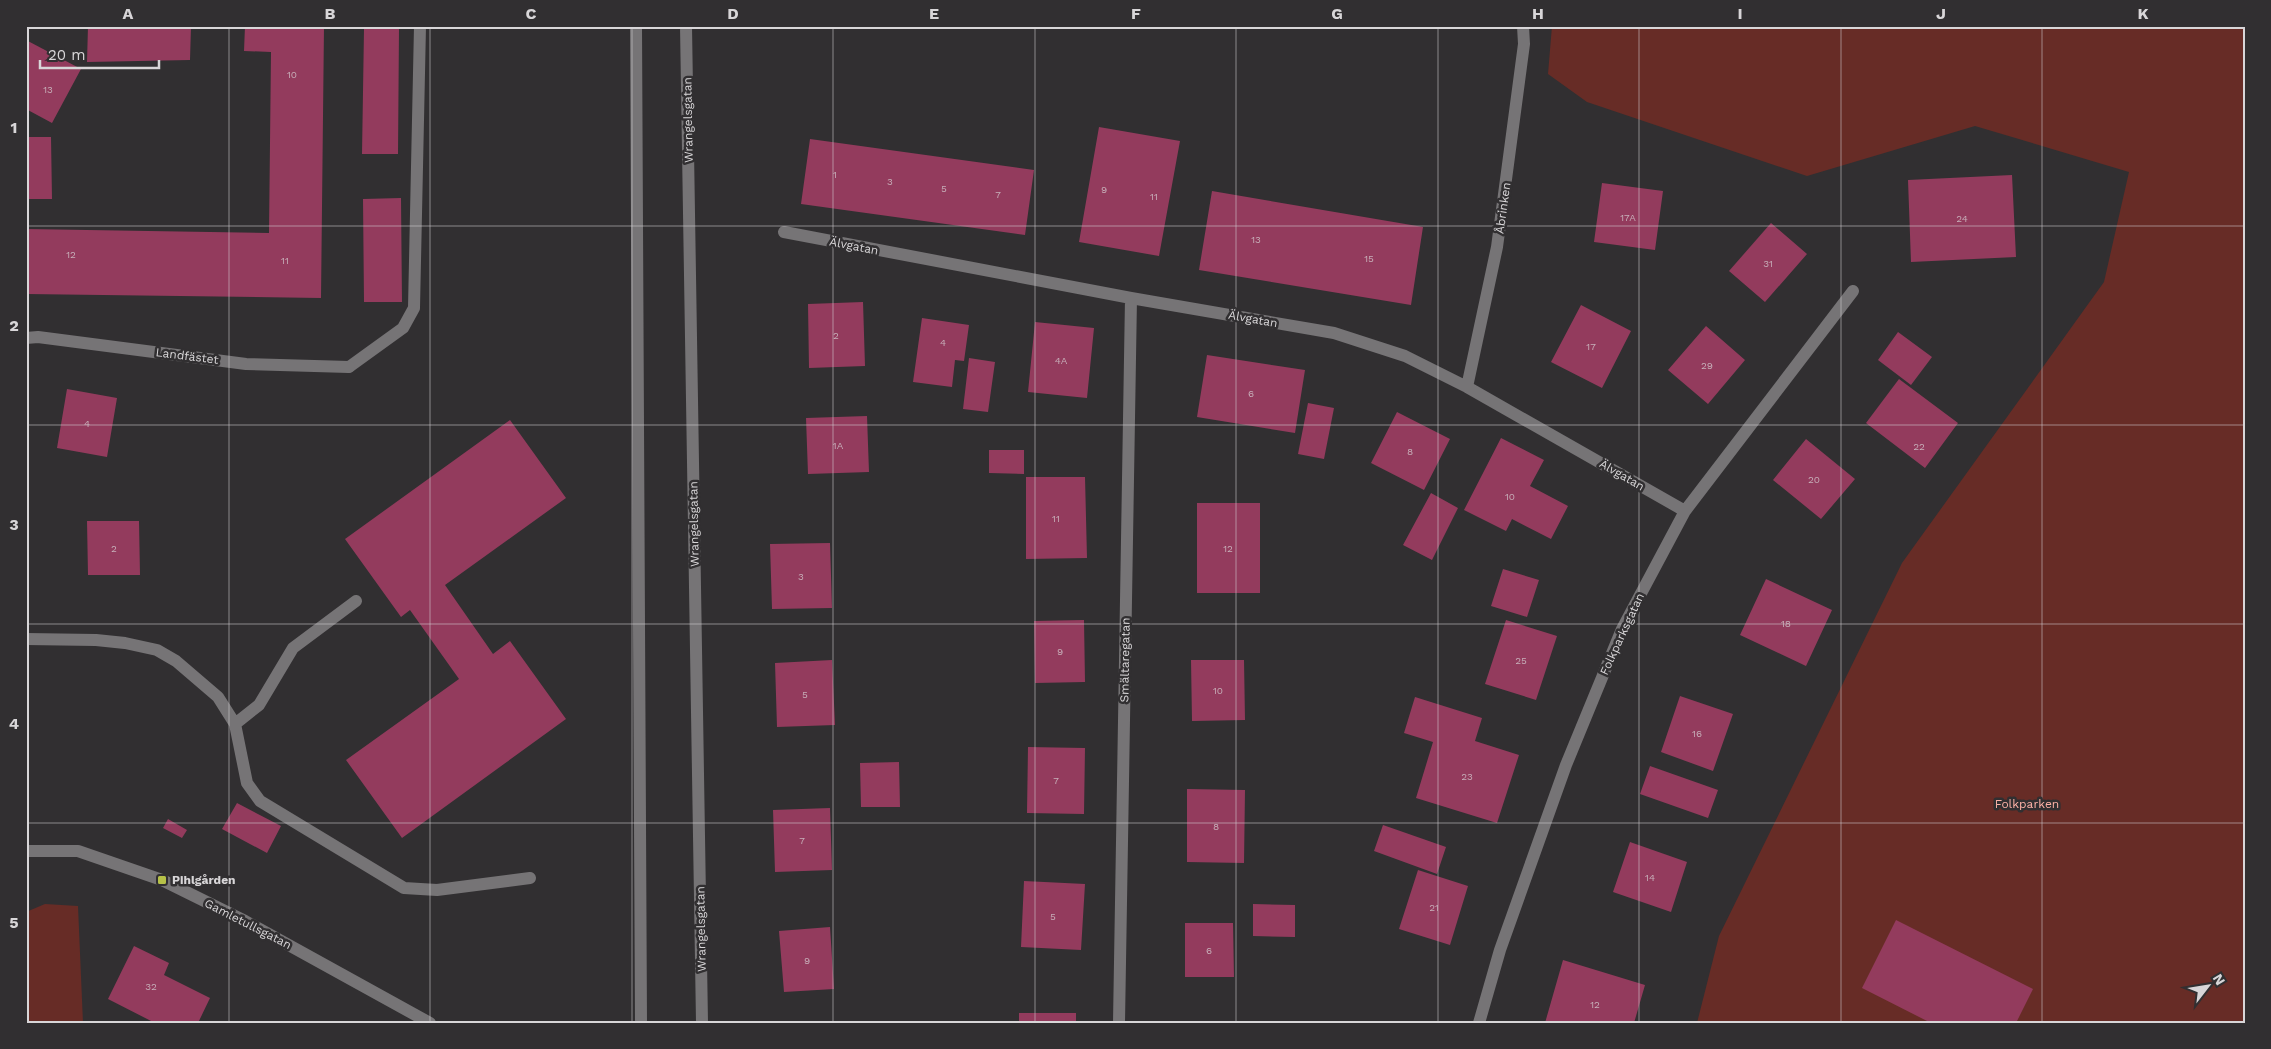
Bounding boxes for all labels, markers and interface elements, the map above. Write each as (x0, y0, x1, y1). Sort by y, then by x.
text: A (123, 4, 134, 23)
text: B (325, 4, 336, 23)
text: C (526, 4, 537, 23)
text: D (727, 4, 739, 23)
text: E (929, 4, 939, 23)
text: F (1131, 4, 1141, 23)
text: G (1331, 4, 1343, 23)
text: H (1532, 4, 1544, 23)
text: I (1737, 4, 1743, 23)
text: J (1936, 4, 1946, 23)
text: K (2137, 4, 2149, 23)
scale bar (40, 38, 159, 70)
text: 20 m (48, 46, 86, 64)
house number: 10 (287, 69, 297, 80)
street label: Wrangelsgatan (680, 77, 696, 163)
house number: 13 (43, 84, 53, 95)
text: 1 (11, 118, 17, 137)
house number: 1 (833, 169, 837, 180)
house number: 3 (887, 176, 893, 187)
street label: Åbrinken (1492, 181, 1514, 235)
house number: 5 (941, 183, 947, 194)
house number: 9 (1101, 184, 1107, 195)
house number: 7 (995, 189, 1001, 200)
house number: 11 (1150, 191, 1158, 202)
house number: 17A (1620, 212, 1636, 223)
house number: 24 (1956, 213, 1968, 224)
street label: Älvgatan (828, 234, 880, 258)
house number: 13 (1251, 234, 1261, 245)
house number: 12 (66, 249, 76, 260)
house number: 15 (1364, 253, 1374, 264)
house number: 11 (281, 255, 289, 266)
house number: 31 (1763, 258, 1773, 269)
street label: Älvgatan (1227, 308, 1279, 330)
text: 2 (9, 316, 19, 335)
house number: 2 (833, 330, 839, 341)
house number: 4 (940, 337, 946, 348)
house number: 17 (1586, 341, 1596, 352)
street label: Landfästet (155, 345, 219, 367)
house number: 4A (1055, 355, 1068, 366)
house number: 29 (1701, 360, 1713, 371)
house number: 6 (1248, 388, 1254, 399)
house number: 4 (84, 418, 90, 429)
house number: 1A (833, 440, 844, 451)
house number: 22 (1913, 441, 1925, 452)
house number: 8 (1407, 446, 1413, 457)
street label: Älvgatan (1597, 456, 1647, 494)
house number: 20 (1808, 474, 1820, 485)
street label: Wrangelsgatan (686, 481, 702, 567)
house number: 10 (1505, 491, 1515, 502)
house number: 11 (1052, 513, 1060, 524)
text: 3 (9, 515, 19, 534)
house number: 2 (111, 543, 117, 554)
house number: 12 (1223, 543, 1233, 554)
house number: 3 (798, 571, 804, 582)
street label: Folkparksgatan (1597, 591, 1647, 677)
street label: Smältaregatan (1117, 617, 1133, 703)
house number: 18 (1781, 618, 1791, 629)
house number: 9 (1057, 646, 1063, 657)
house number: 25 (1515, 655, 1527, 666)
house number: 10 (1213, 685, 1223, 696)
house number: 5 (802, 689, 808, 700)
text: 4 (9, 714, 19, 733)
house number: 16 (1692, 728, 1702, 739)
house number: 23 (1461, 771, 1473, 782)
house number: 7 (1053, 775, 1059, 786)
park label: Folkparken (1995, 797, 2059, 811)
house number: 8 (1213, 821, 1219, 832)
house number: 7 (799, 835, 805, 846)
house number: 14 (1645, 872, 1655, 883)
place label: Pihlgården (172, 873, 236, 887)
marker: Pihlgården (156, 874, 168, 886)
street label: Wrangelsgatan (693, 886, 709, 972)
street label: Gamletullsgatan (202, 896, 294, 952)
house number: 21 (1429, 902, 1439, 913)
house number: 5 (1050, 911, 1056, 922)
text: 5 (9, 913, 19, 932)
house number: 6 (1206, 945, 1212, 956)
house number: 9 (804, 955, 810, 966)
north arrow (2184, 962, 2234, 1012)
text: N (2210, 971, 2229, 988)
house number: 32 (145, 981, 157, 992)
house number: 12 (1590, 999, 1600, 1010)

